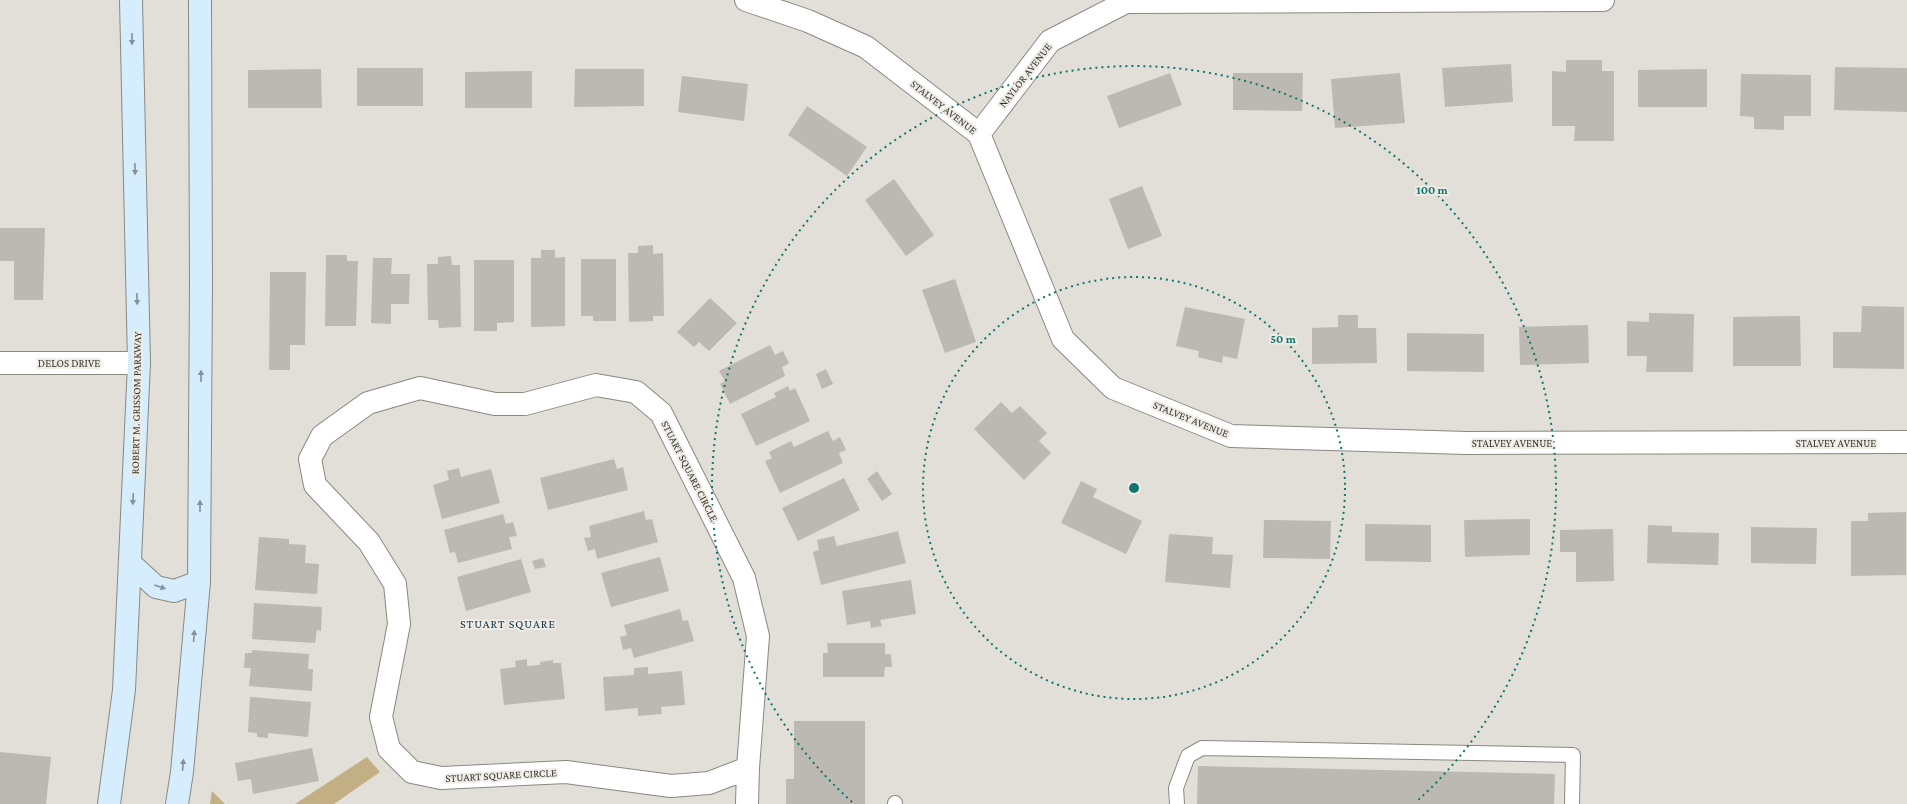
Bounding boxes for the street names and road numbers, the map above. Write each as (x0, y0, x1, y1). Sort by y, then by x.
street label: NAYLOR AVENUE (996, 40, 1054, 110)
street label: STALVEY AVENUE (909, 77, 979, 137)
street label: ROBERT M. GRISSOM PARKWAY (129, 331, 143, 474)
street label: DELOS DRIVE (38, 357, 100, 369)
street label: STALVEY AVENUE (1151, 398, 1231, 440)
street label: STUART SQUARE CIRCLE (659, 418, 721, 524)
street label: STALVEY AVENUE (1472, 437, 1552, 449)
street label: STALVEY AVENUE (1796, 437, 1876, 449)
street label: STUART SQUARE CIRCLE (445, 766, 557, 784)

